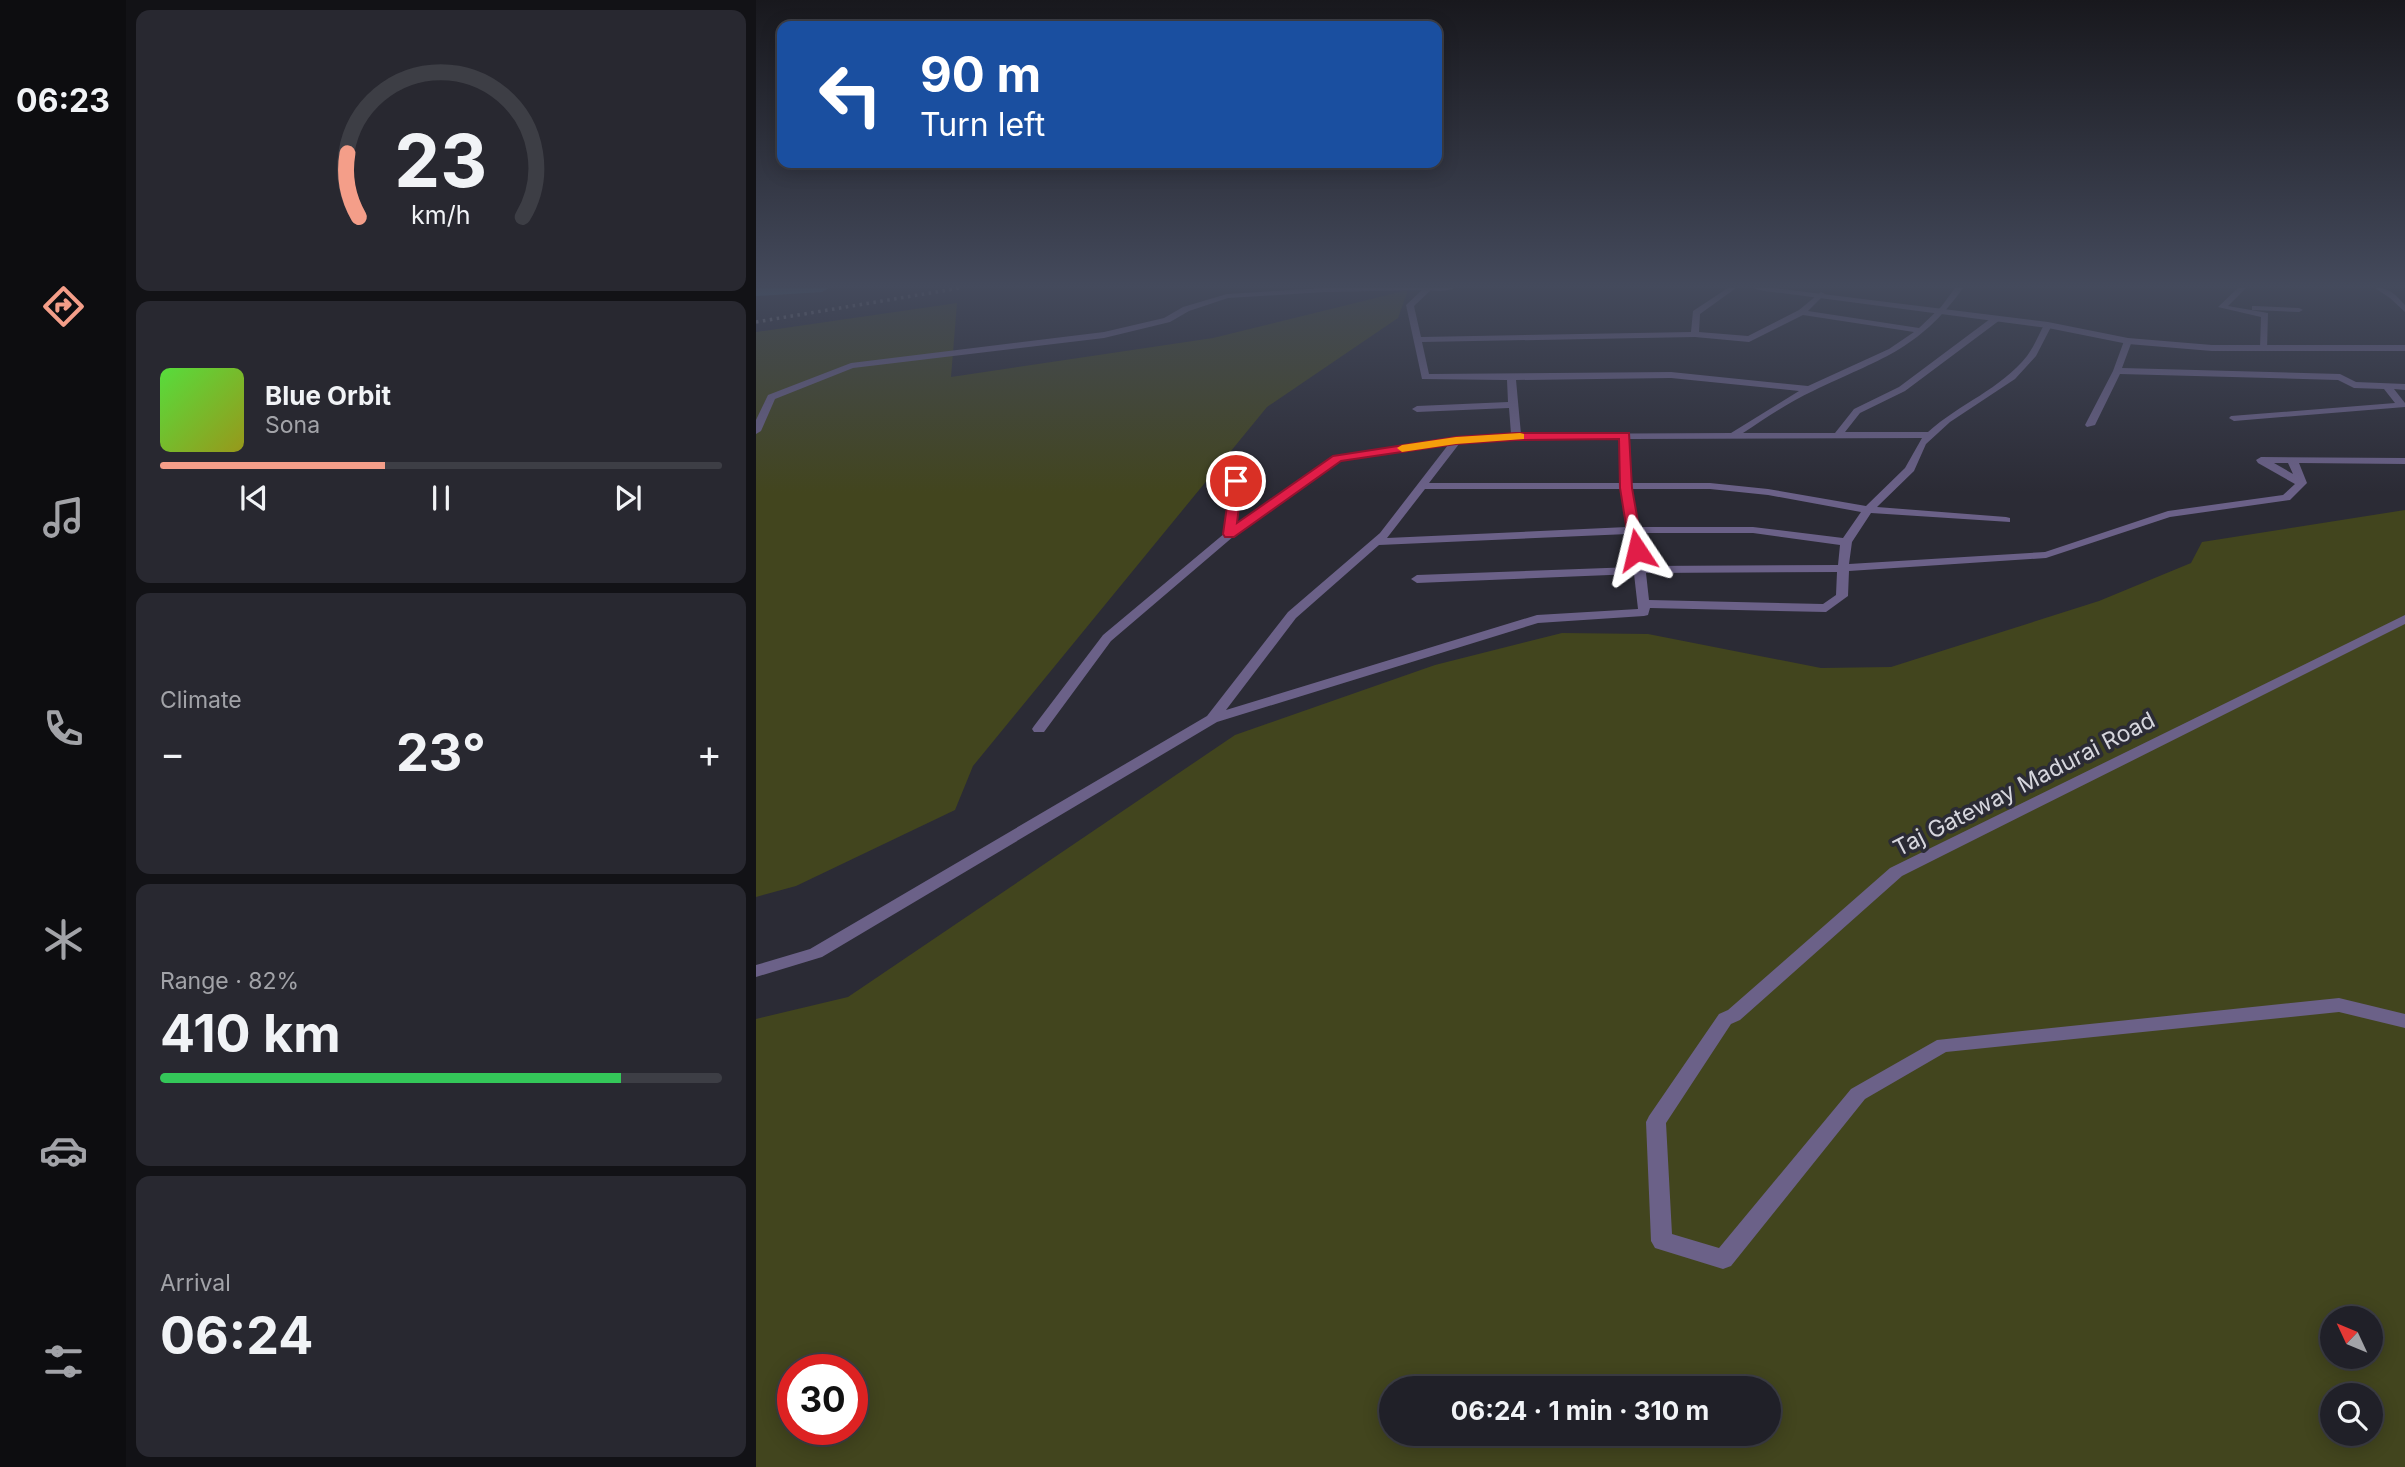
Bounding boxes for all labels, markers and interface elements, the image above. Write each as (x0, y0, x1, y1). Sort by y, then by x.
text: 90 m (920, 45, 1041, 104)
icon: left (805, 49, 896, 140)
text: 06:23 (16, 81, 110, 120)
text: Turn left (920, 105, 1045, 144)
text: 23 (395, 116, 487, 205)
text: km/h (411, 200, 471, 230)
icon: directions (39, 282, 88, 331)
text: Blue Orbit (265, 380, 391, 411)
text: Sona (265, 411, 320, 439)
pin (1206, 451, 1266, 511)
icon: arrive (1217, 462, 1255, 500)
icon: previous (235, 479, 273, 517)
icon: pause (422, 479, 460, 517)
icon: next (609, 479, 647, 517)
icon: music (39, 493, 88, 542)
position arrow (1600, 513, 1674, 587)
text: Climate (160, 686, 242, 714)
icon: phone (39, 704, 88, 753)
street label: Taj Gateway Madurai Road (1889, 706, 2159, 862)
text: 23° (396, 721, 486, 784)
text: − (160, 730, 185, 776)
text: + (697, 730, 722, 776)
icon: climate (39, 915, 88, 964)
text: Range · 82% (160, 967, 299, 995)
text: 410 km (160, 1002, 341, 1065)
icon: car (39, 1126, 88, 1175)
text: Arrival (160, 1269, 231, 1297)
text: 06:24 (160, 1304, 313, 1367)
north arrow (2320, 1306, 2384, 1368)
map controls (2320, 1306, 2383, 1446)
icon: filters (39, 1337, 88, 1386)
speed limit sign: 30 (777, 1354, 868, 1445)
button: search (2320, 1383, 2383, 1446)
text: 06:24 · 1 min · 310 m (1451, 1395, 1709, 1426)

